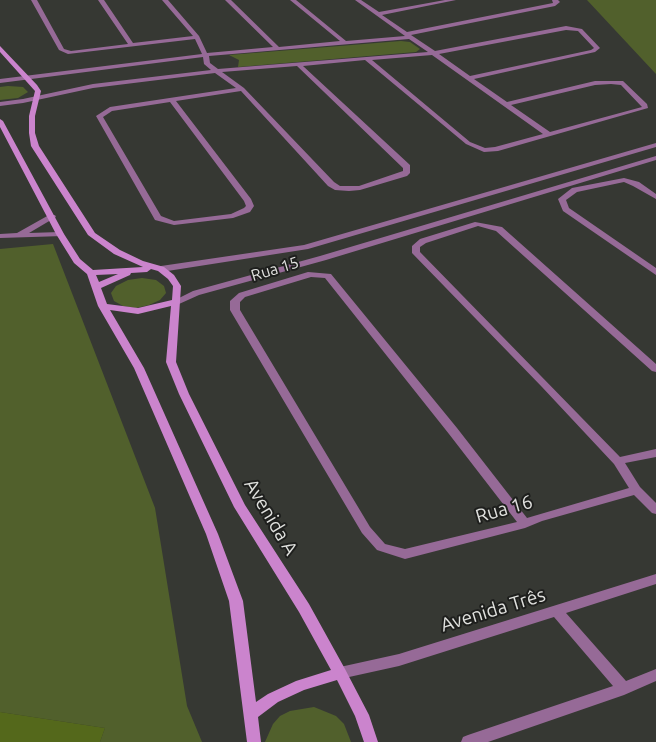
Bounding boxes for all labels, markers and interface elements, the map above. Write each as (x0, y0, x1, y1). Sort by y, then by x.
street label: Rua 15 (249, 253, 301, 285)
street label: Avenida A (239, 475, 303, 559)
street label: Rua 16 (473, 490, 535, 528)
street label: Avenida Três (438, 583, 548, 637)

